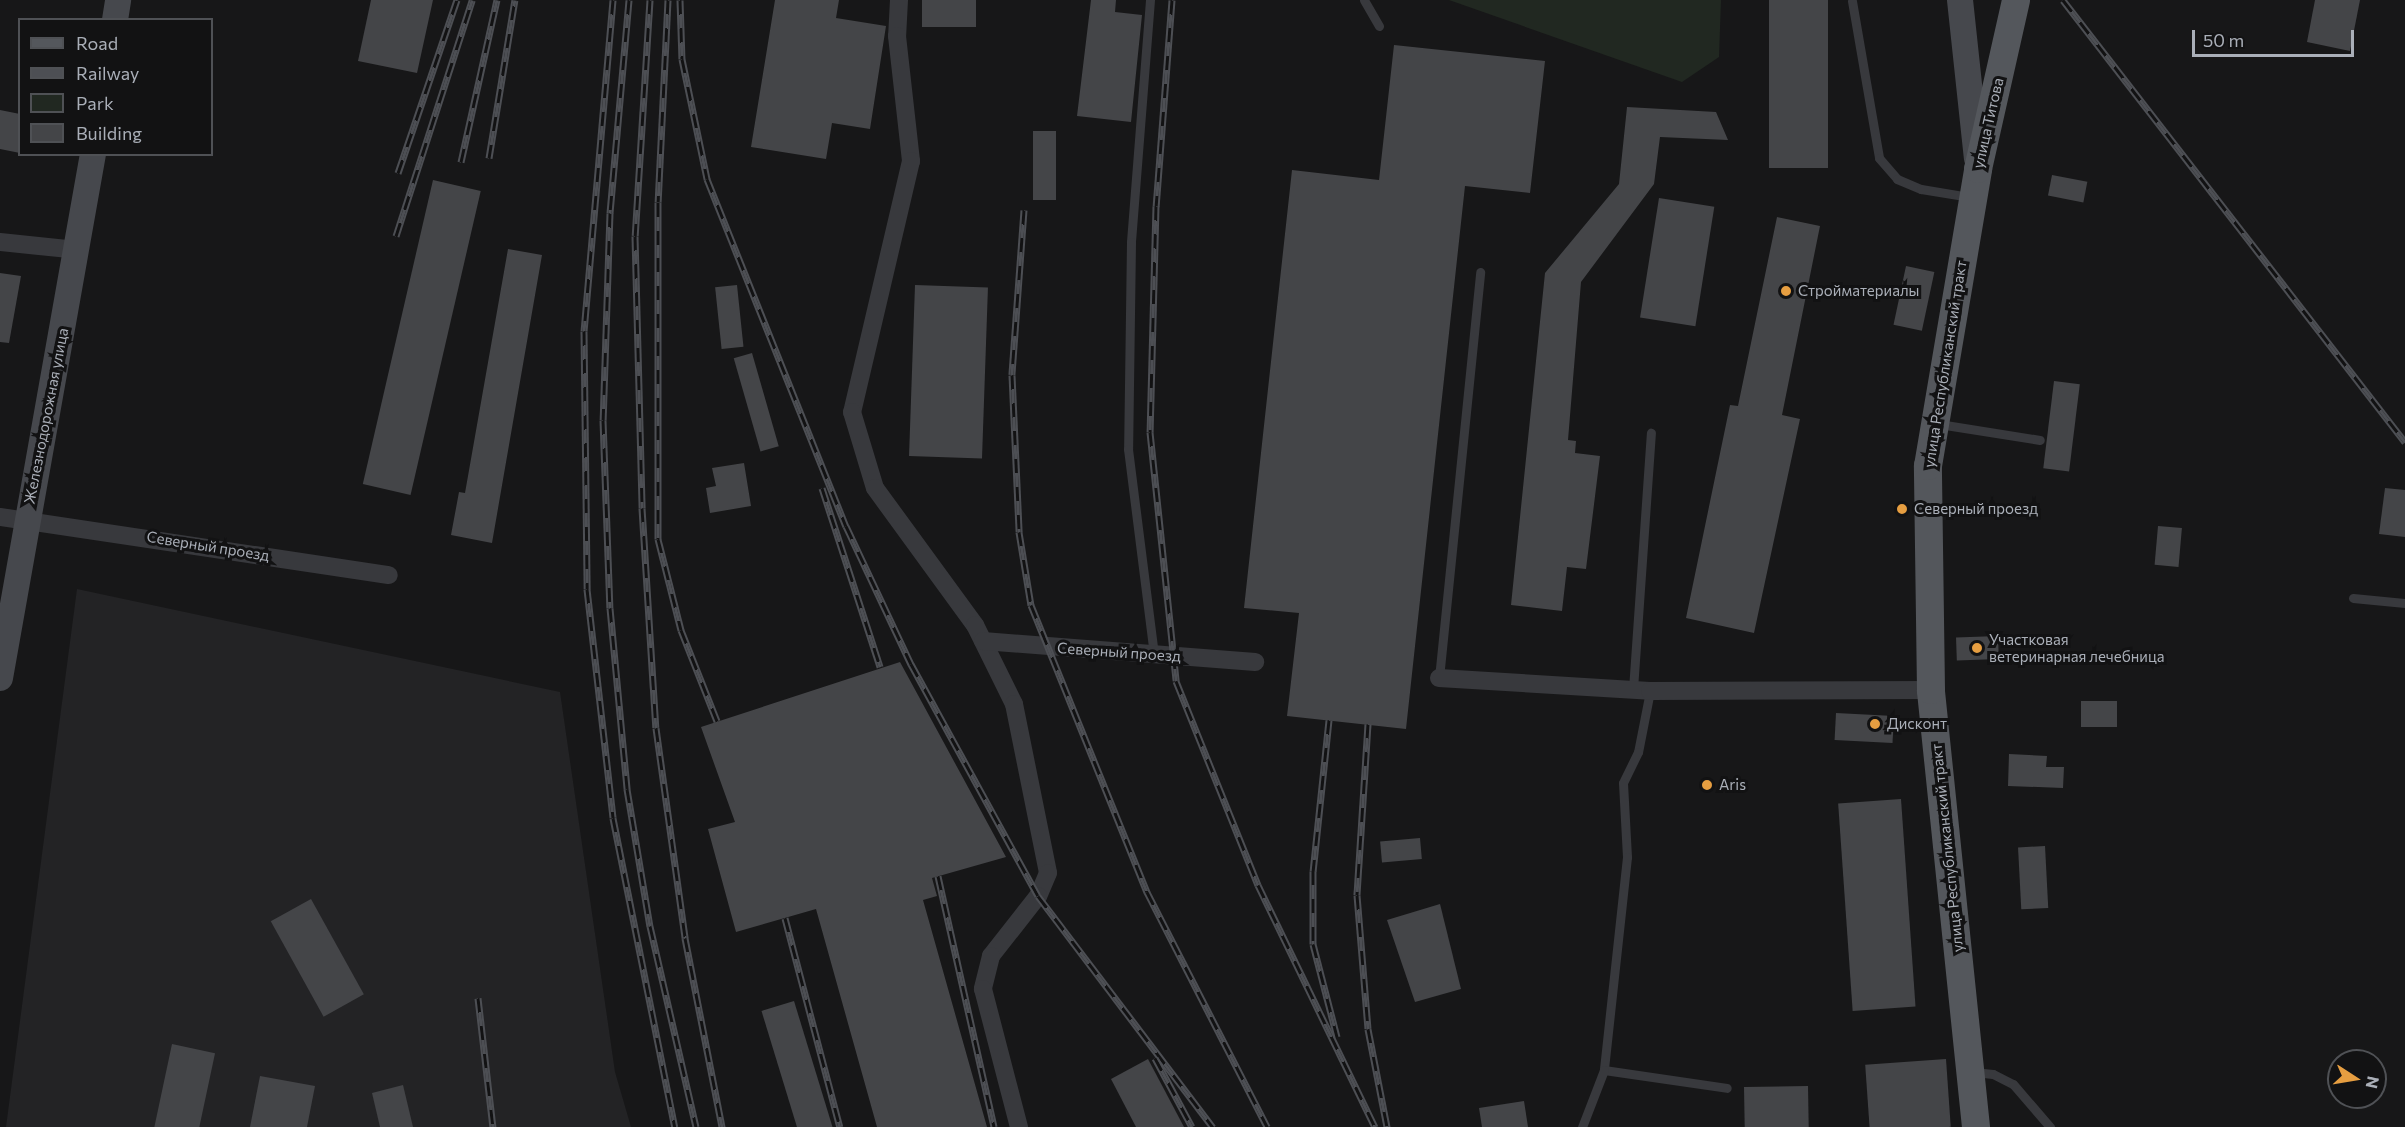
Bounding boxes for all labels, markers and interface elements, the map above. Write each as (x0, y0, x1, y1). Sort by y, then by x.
legend (18, 18, 213, 156)
scale bar (2195, 18, 2357, 56)
text: 50 m (2203, 29, 2244, 51)
text: Road (76, 32, 118, 54)
text: Railway (76, 62, 139, 84)
street label: улица Титова (1969, 76, 2007, 170)
text: Park (76, 92, 114, 114)
text: Building (76, 122, 142, 144)
street label: улица Республиканский тракт (1920, 259, 1970, 469)
place label: Стройматериалы (1798, 282, 1919, 300)
marker: Стройматериалы (1779, 284, 1793, 298)
street label: Железнодорожная улица (20, 326, 72, 506)
place label: Северный проезд (1914, 500, 2038, 518)
marker: Северный проезд (1895, 502, 1909, 516)
street label: Северный проезд (145, 527, 271, 565)
place label: Участковая ветеринарная лечебница (1989, 630, 2164, 665)
street label: Северный проезд (1057, 639, 1181, 665)
marker: Участковая ветеринарная лечебница (1970, 641, 1984, 655)
place label: Дисконт (1887, 715, 1947, 733)
marker: Дисконт (1868, 717, 1882, 731)
street label: улица Республиканский тракт (1927, 743, 1967, 953)
place label: Aris (1719, 776, 1746, 794)
marker: Aris (1700, 778, 1714, 792)
north arrow (2327, 1049, 2387, 1109)
text: N (2363, 1075, 2384, 1090)

